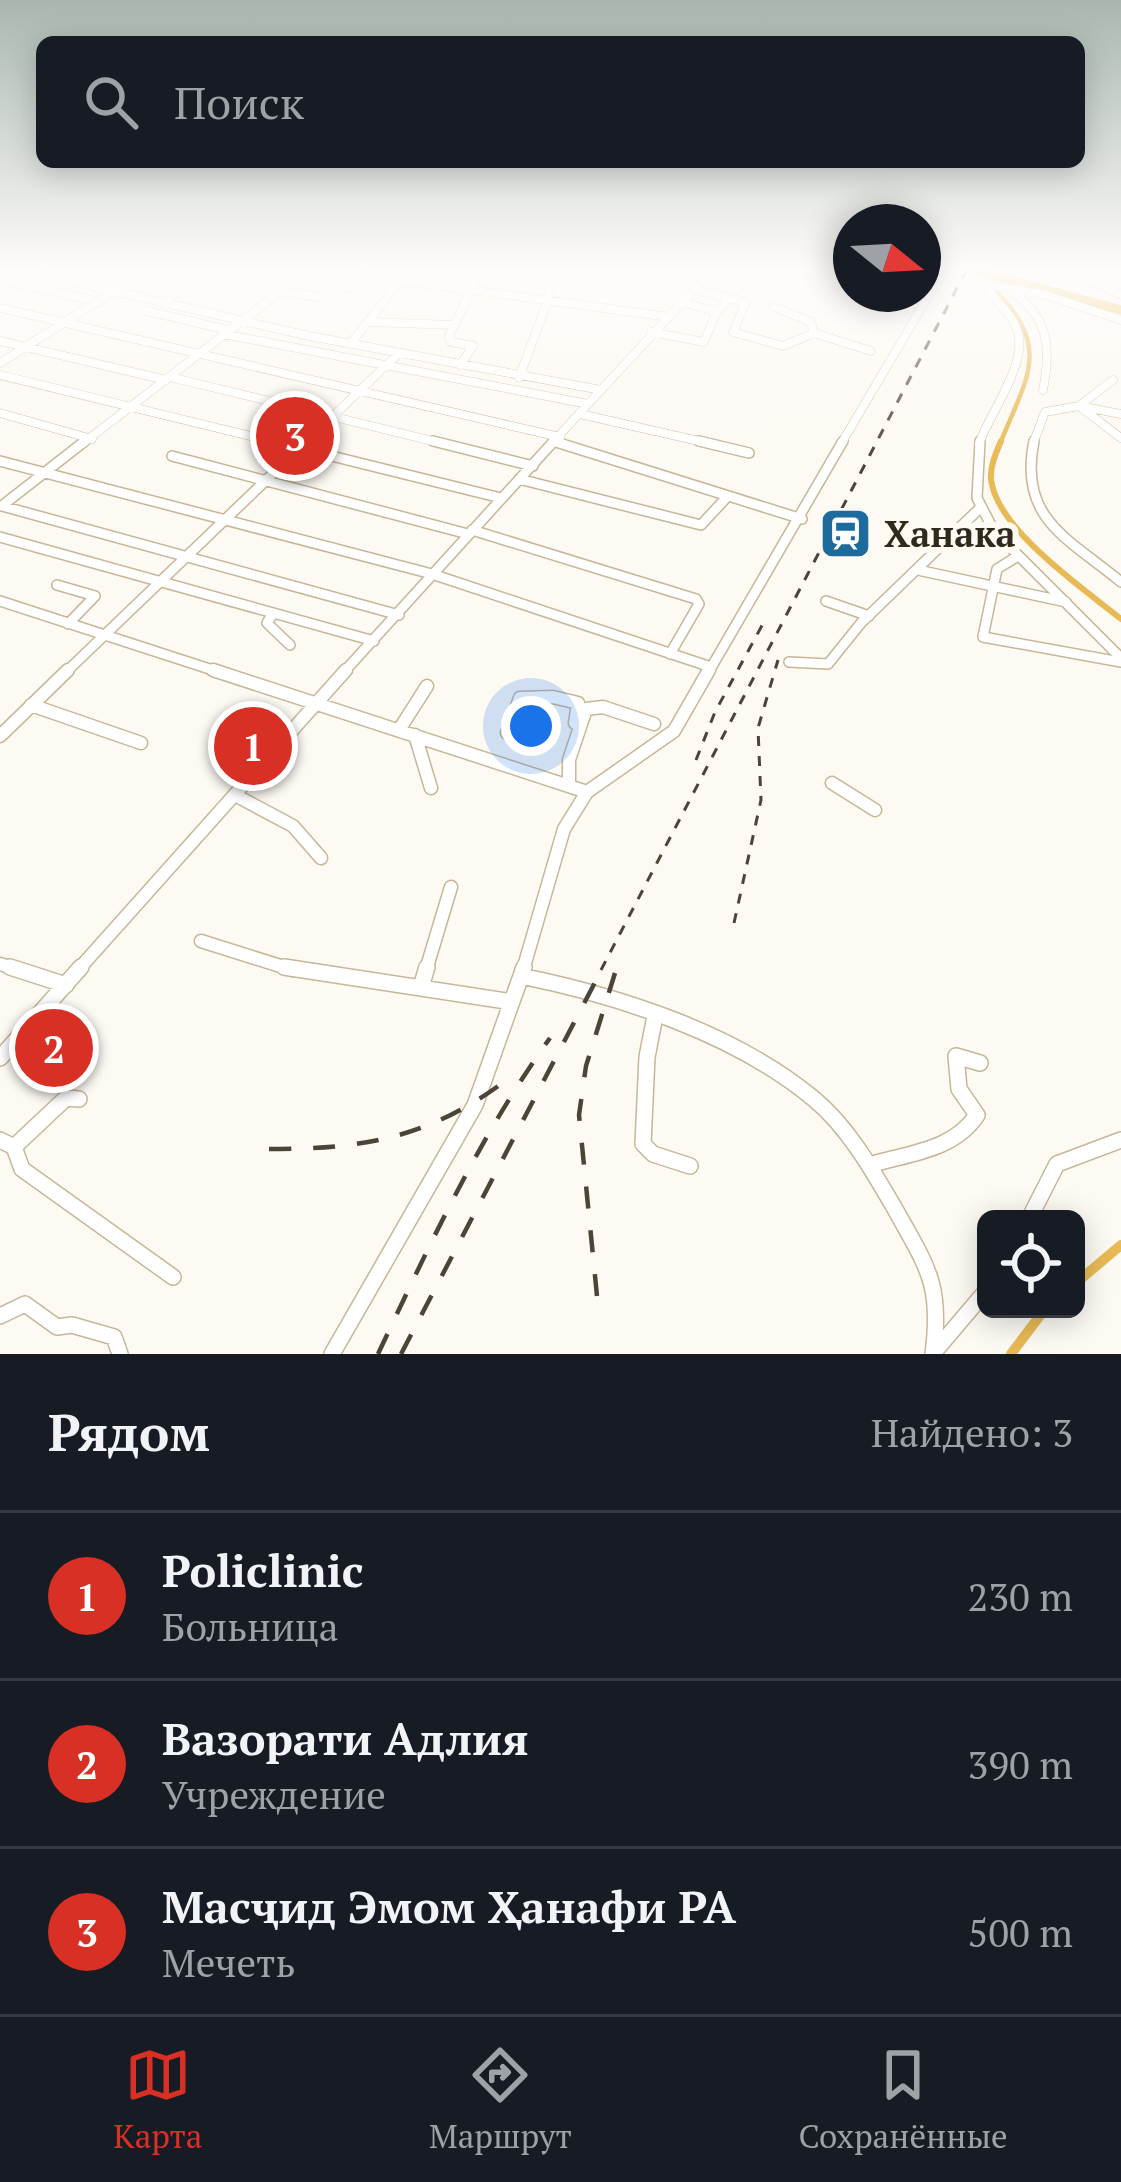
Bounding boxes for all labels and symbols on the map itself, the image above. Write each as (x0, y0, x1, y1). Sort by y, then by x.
north arrow (833, 204, 941, 312)
pin: 3 (256, 391, 334, 481)
station icon: Ханака (817, 505, 873, 561)
place label: Ханака (884, 510, 1016, 557)
your location (501, 696, 561, 756)
pin: 1 (214, 701, 292, 791)
pin: 2 (15, 1003, 93, 1093)

